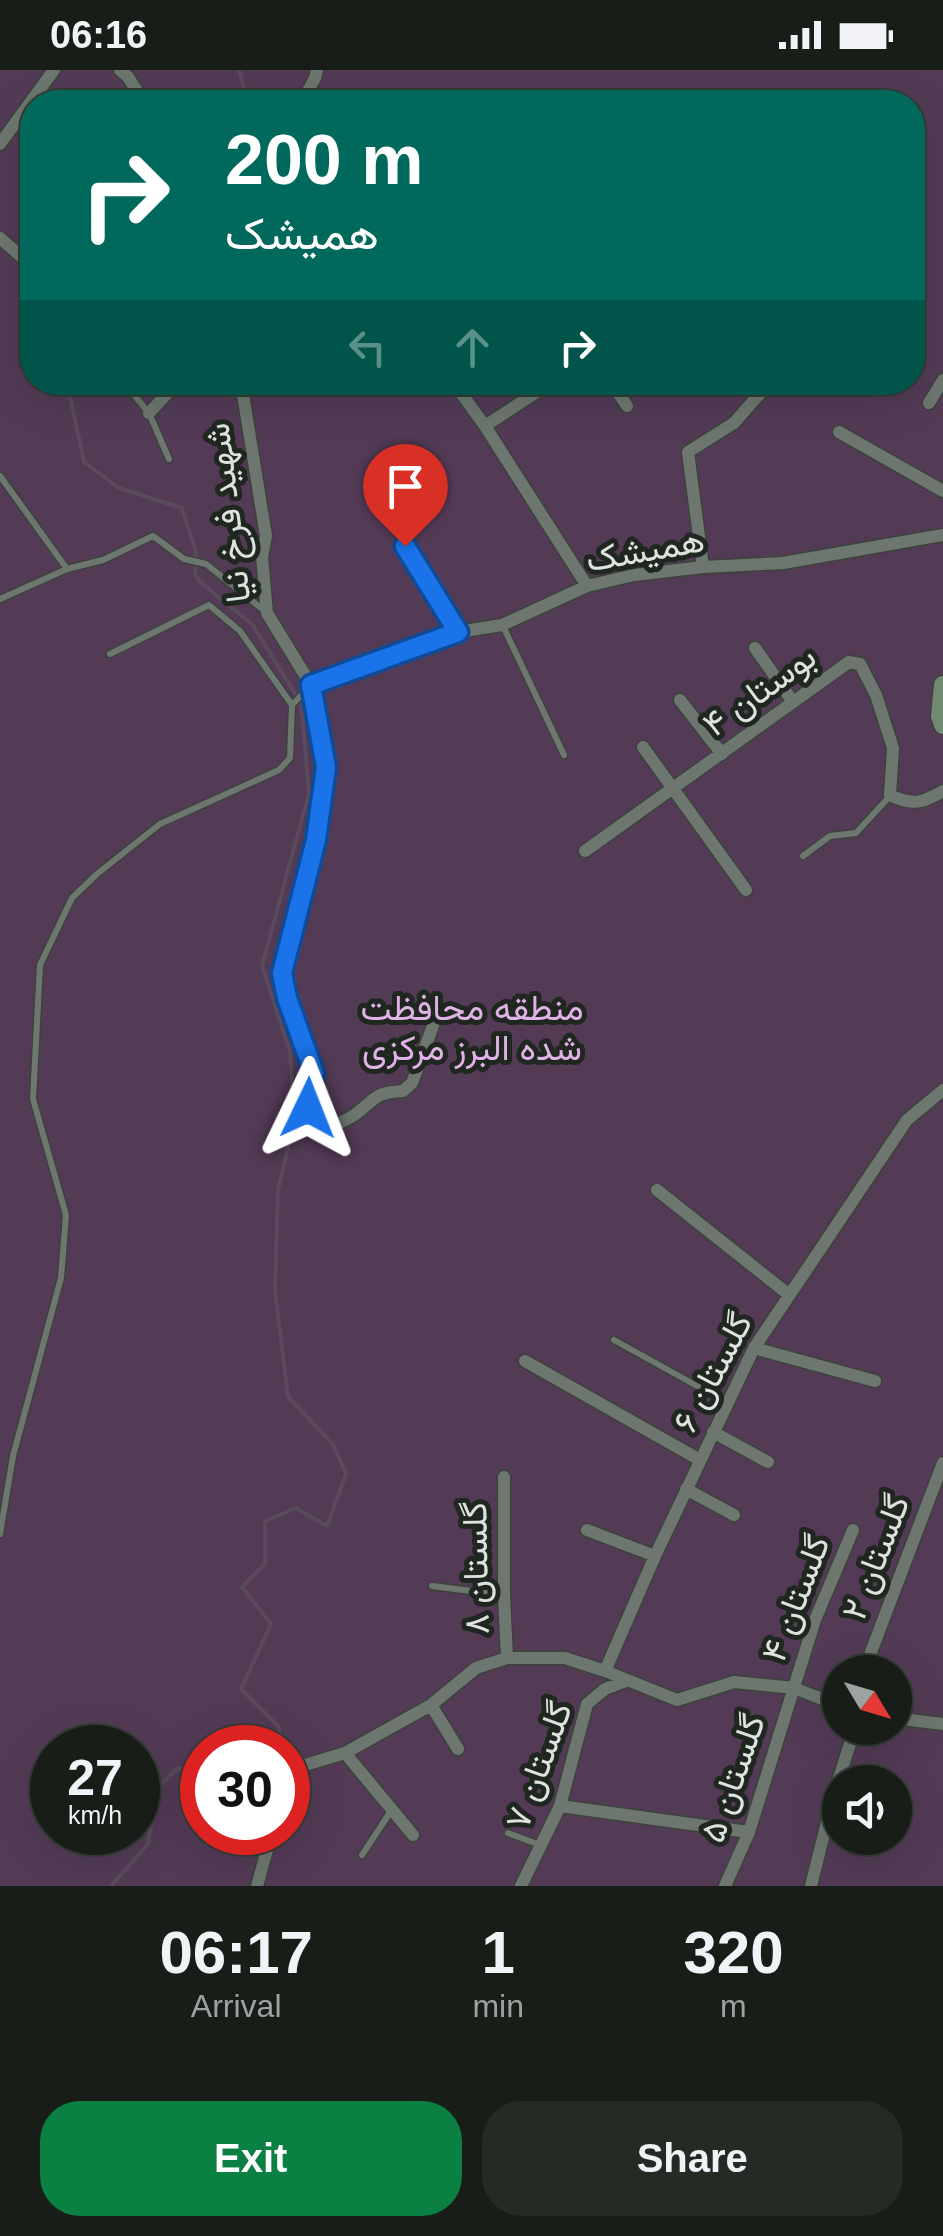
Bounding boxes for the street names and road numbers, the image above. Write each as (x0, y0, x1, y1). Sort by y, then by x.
street label: شهید فرخ نیا (197, 420, 262, 605)
street label: همیشک (583, 519, 707, 580)
street label: بوستان ۴ (695, 636, 825, 746)
street label: گلستان ۶ (664, 1306, 760, 1439)
street label: گلستان ۲ (833, 1489, 918, 1625)
street label: گلستان ۸ (454, 1501, 497, 1635)
street label: گلستان ۴ (753, 1529, 838, 1667)
street label: گلستان ۷ (497, 1696, 580, 1834)
street label: گلستان ۵ (692, 1709, 773, 1847)

